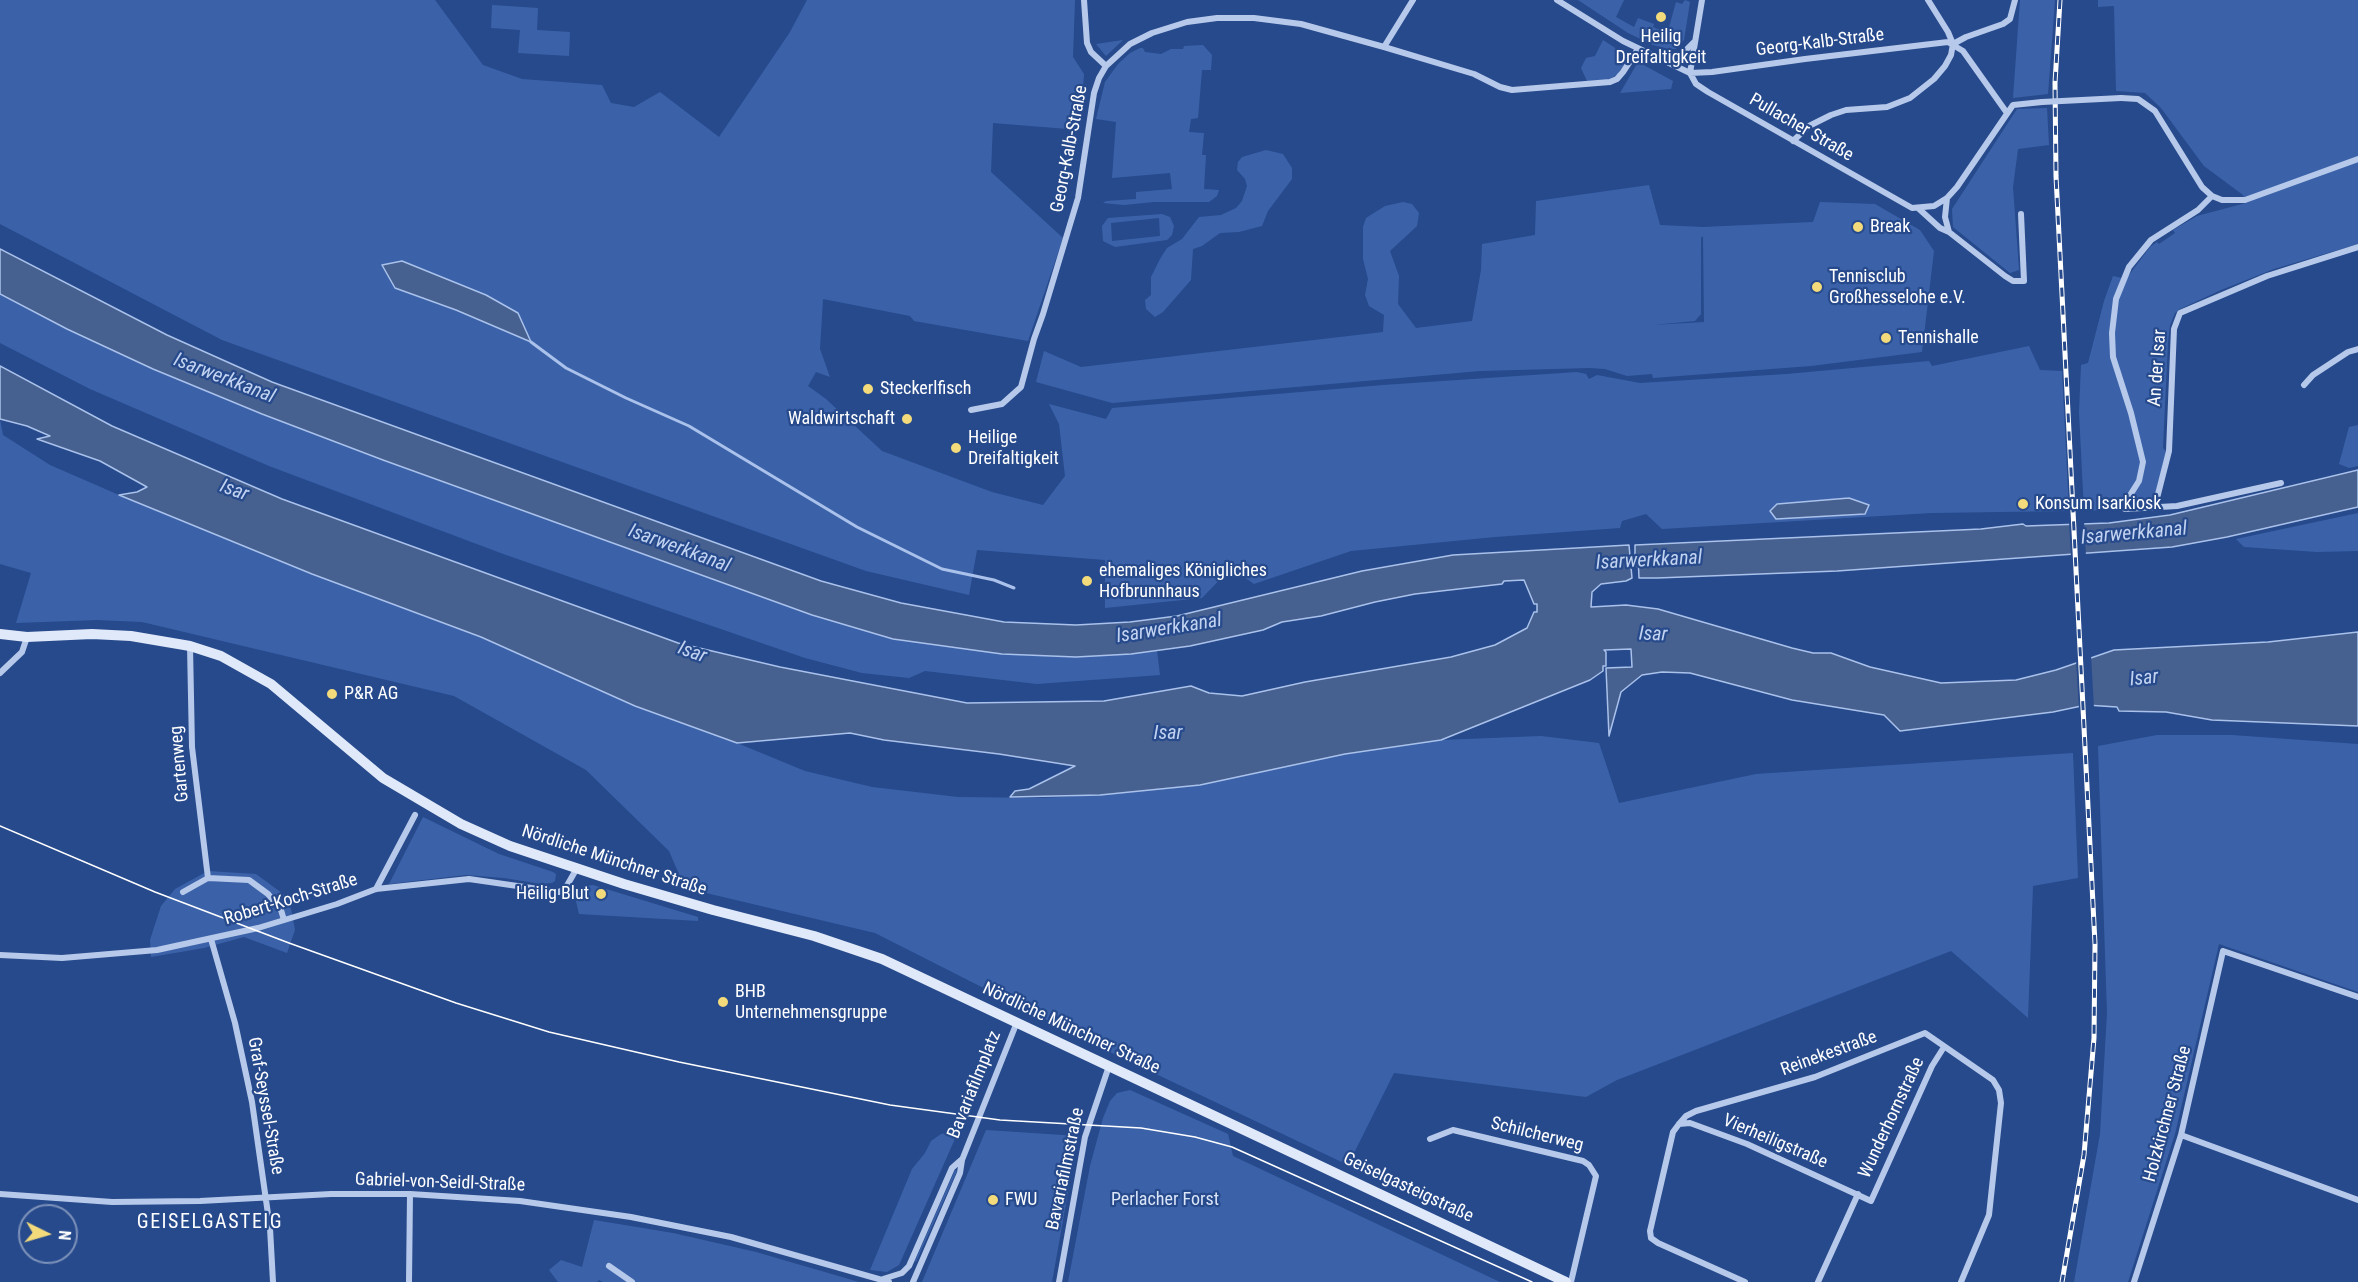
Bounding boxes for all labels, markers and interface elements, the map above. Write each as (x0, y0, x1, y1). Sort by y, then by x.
marker: Heilig Dreifaltigkeit (1654, 10, 1668, 24)
street label: Georg-Kalb-Straße (1755, 24, 1885, 62)
place label: Heilig Dreifaltigkeit (1616, 26, 1706, 68)
street label: Georg-Kalb-Straße (1047, 84, 1093, 214)
street label: Pullacher Straße (1745, 89, 1857, 167)
place label: Break (1870, 216, 1910, 238)
marker: Break (1851, 220, 1865, 234)
place label: Tennisclub Großhesselohe e.V. (1829, 266, 1966, 308)
marker: Tennisclub Großhesselohe e.V. (1810, 280, 1824, 294)
place label: Tennishalle (1898, 327, 1979, 349)
street label: An der Isar (2145, 329, 2171, 407)
marker: Tennishalle (1879, 331, 1893, 345)
water label: Isarwerkkanal (170, 349, 278, 409)
place label: Steckerlfisch (880, 378, 971, 400)
marker: Steckerlfisch (861, 382, 875, 396)
place label: Waldwirtschaft (788, 408, 895, 430)
marker: Waldwirtschaft (900, 412, 914, 426)
place label: Heilige Dreifaltigkeit (968, 427, 1059, 470)
marker: Heilige Dreifaltigkeit (949, 441, 963, 455)
water label: Isar (216, 475, 252, 507)
place label: Konsum Isarkiosk (2035, 493, 2161, 515)
marker: Konsum Isarkiosk (2016, 497, 2030, 511)
water label: Isarwerkkanal (2080, 517, 2188, 551)
water label: Isarwerkkanal (625, 519, 733, 579)
water label: Isarwerkkanal (1595, 546, 1703, 576)
place label: ehemaliges Königliches Hofbrunnhaus (1099, 560, 1267, 602)
marker: ehemaliges Königliches Hofbrunnhaus (1080, 574, 1094, 588)
water label: Isarwerkkanal (1114, 609, 1224, 649)
water label: Isar (1638, 623, 1668, 647)
water label: Isar (674, 637, 710, 669)
water label: Isar (2128, 666, 2160, 692)
place label: P&R AG (344, 683, 398, 705)
marker: P&R AG (325, 687, 339, 701)
water label: Isar (1154, 722, 1182, 746)
street label: Gartenweg (166, 725, 194, 803)
street label: Nördliche Münchner Straße (519, 821, 709, 901)
street label: Robert-Koch-Straße (222, 870, 360, 930)
place label: Heilig Blut (516, 883, 589, 905)
marker: Heilig Blut (594, 887, 608, 901)
street label: Nördliche Münchner Straße (979, 978, 1163, 1080)
place label: BHB Unternehmensgruppe (735, 981, 887, 1024)
marker: BHB Unternehmensgruppe (716, 995, 730, 1009)
street label: Reinekestraße (1778, 1027, 1880, 1081)
street label: Bavariafilmplatz (944, 1028, 1006, 1142)
street label: Graf-Seyssel-Straße (242, 1035, 288, 1177)
street label: Holzkirchner Straße (2139, 1044, 2197, 1184)
street label: Wunderhornstraße (1855, 1054, 1929, 1182)
street label: Bavariafilmstraße (1043, 1106, 1089, 1232)
street label: Vierheiligstraße (1719, 1110, 1831, 1174)
street label: Schilcherweg (1488, 1113, 1586, 1157)
street label: Geiselgasteigstraße (1339, 1148, 1477, 1228)
street label: Gabriel-von-Seidl-Straße (355, 1169, 525, 1197)
place label: FWU (1005, 1189, 1037, 1211)
park label: Perlacher Forst (1111, 1189, 1219, 1211)
marker: FWU (986, 1193, 1000, 1207)
north arrow (18, 1204, 78, 1264)
district label: GEISELGASTEIG (137, 1211, 283, 1235)
text: N (55, 1230, 74, 1241)

